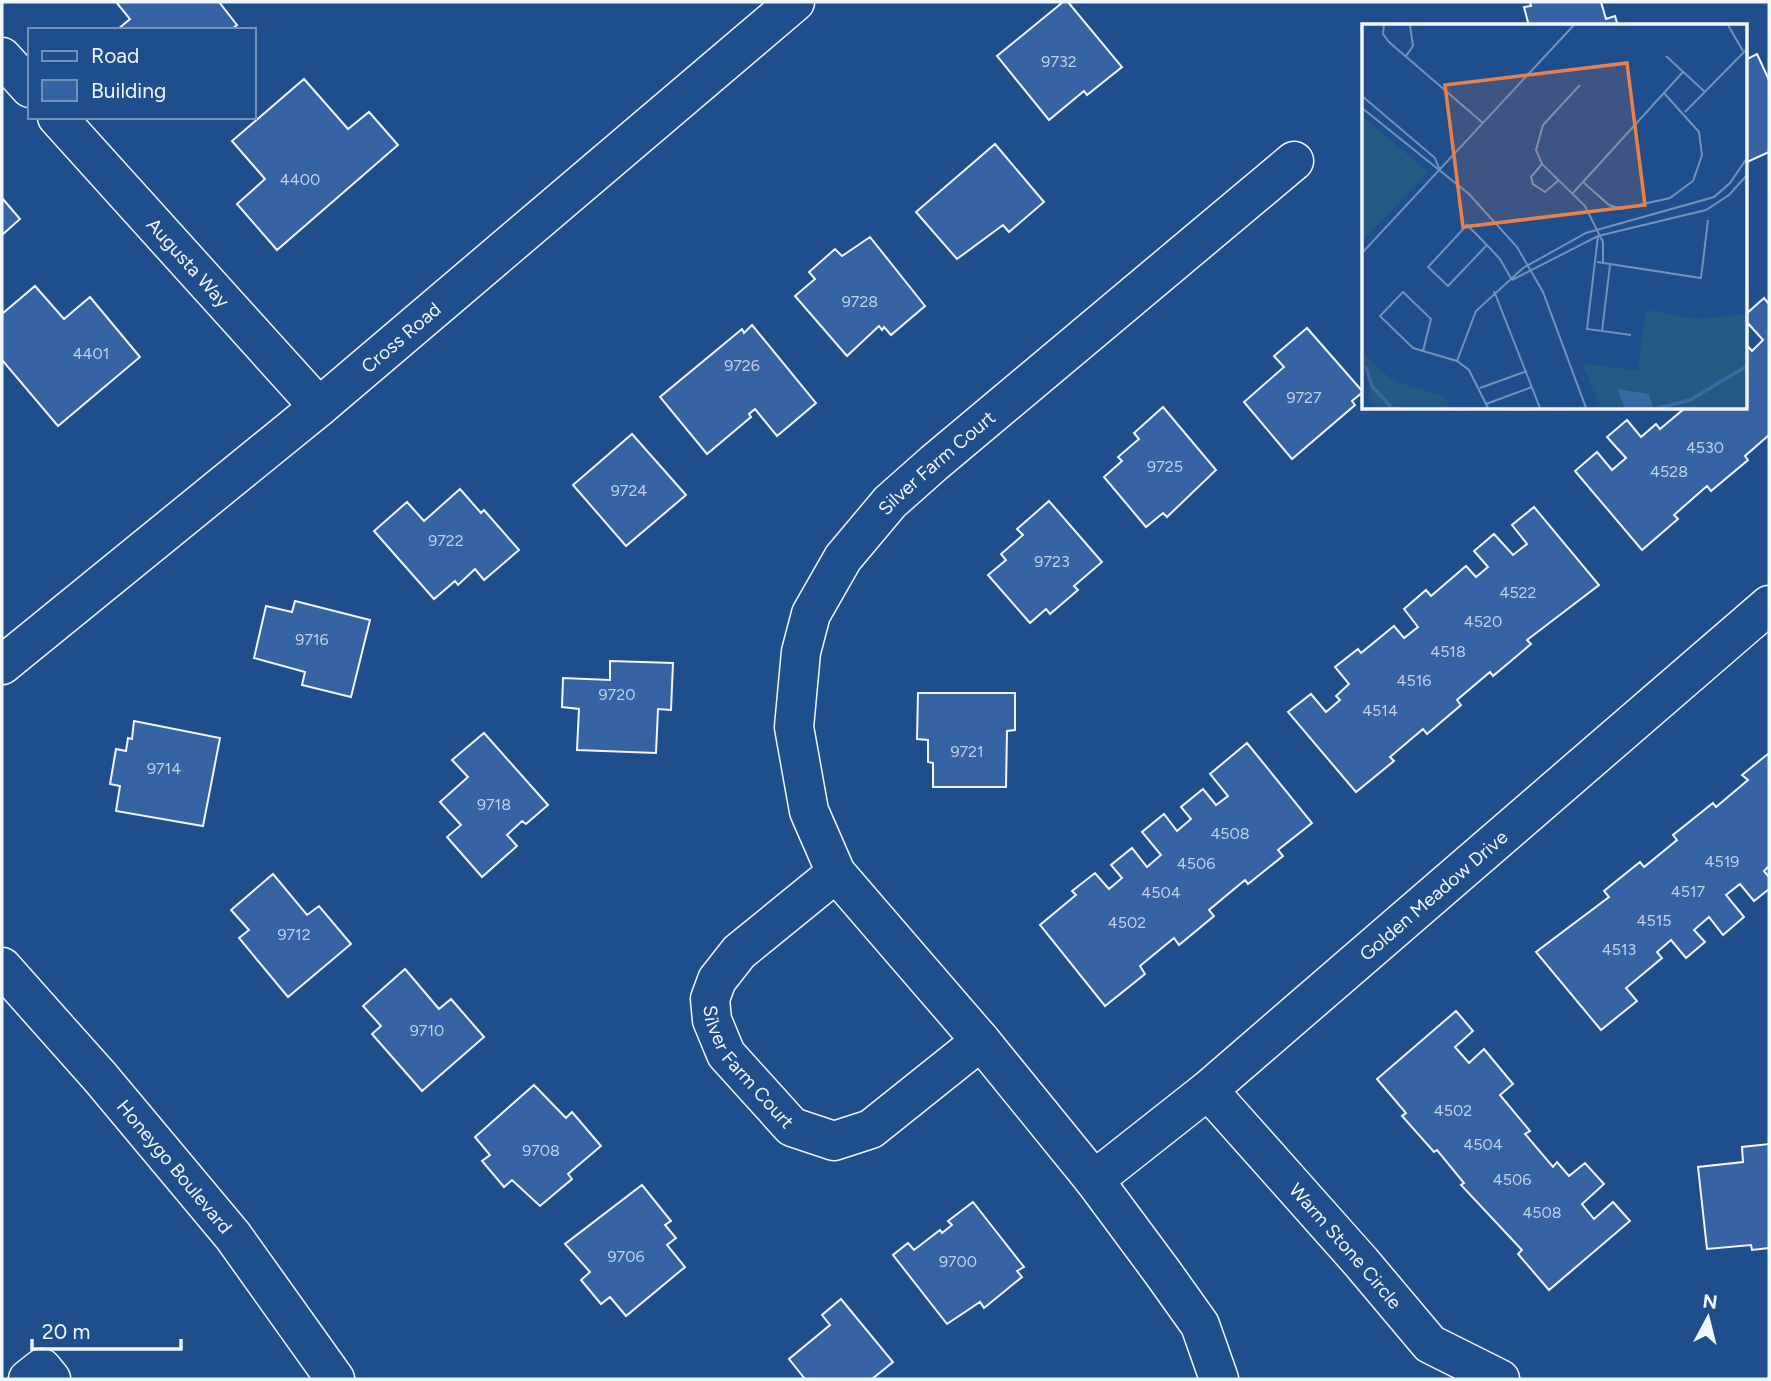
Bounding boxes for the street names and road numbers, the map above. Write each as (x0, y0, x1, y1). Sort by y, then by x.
street label: Augusta Way (142, 213, 234, 312)
street label: Cross Road (356, 298, 446, 378)
street label: Silver Farm Court (873, 406, 1000, 520)
street label: Golden Meadow Drive (1355, 825, 1512, 966)
street label: Silver Farm Court (699, 1004, 799, 1133)
street label: Honeygo Boulevard (112, 1095, 237, 1238)
street label: Warm Stone Circle (1284, 1179, 1406, 1314)

